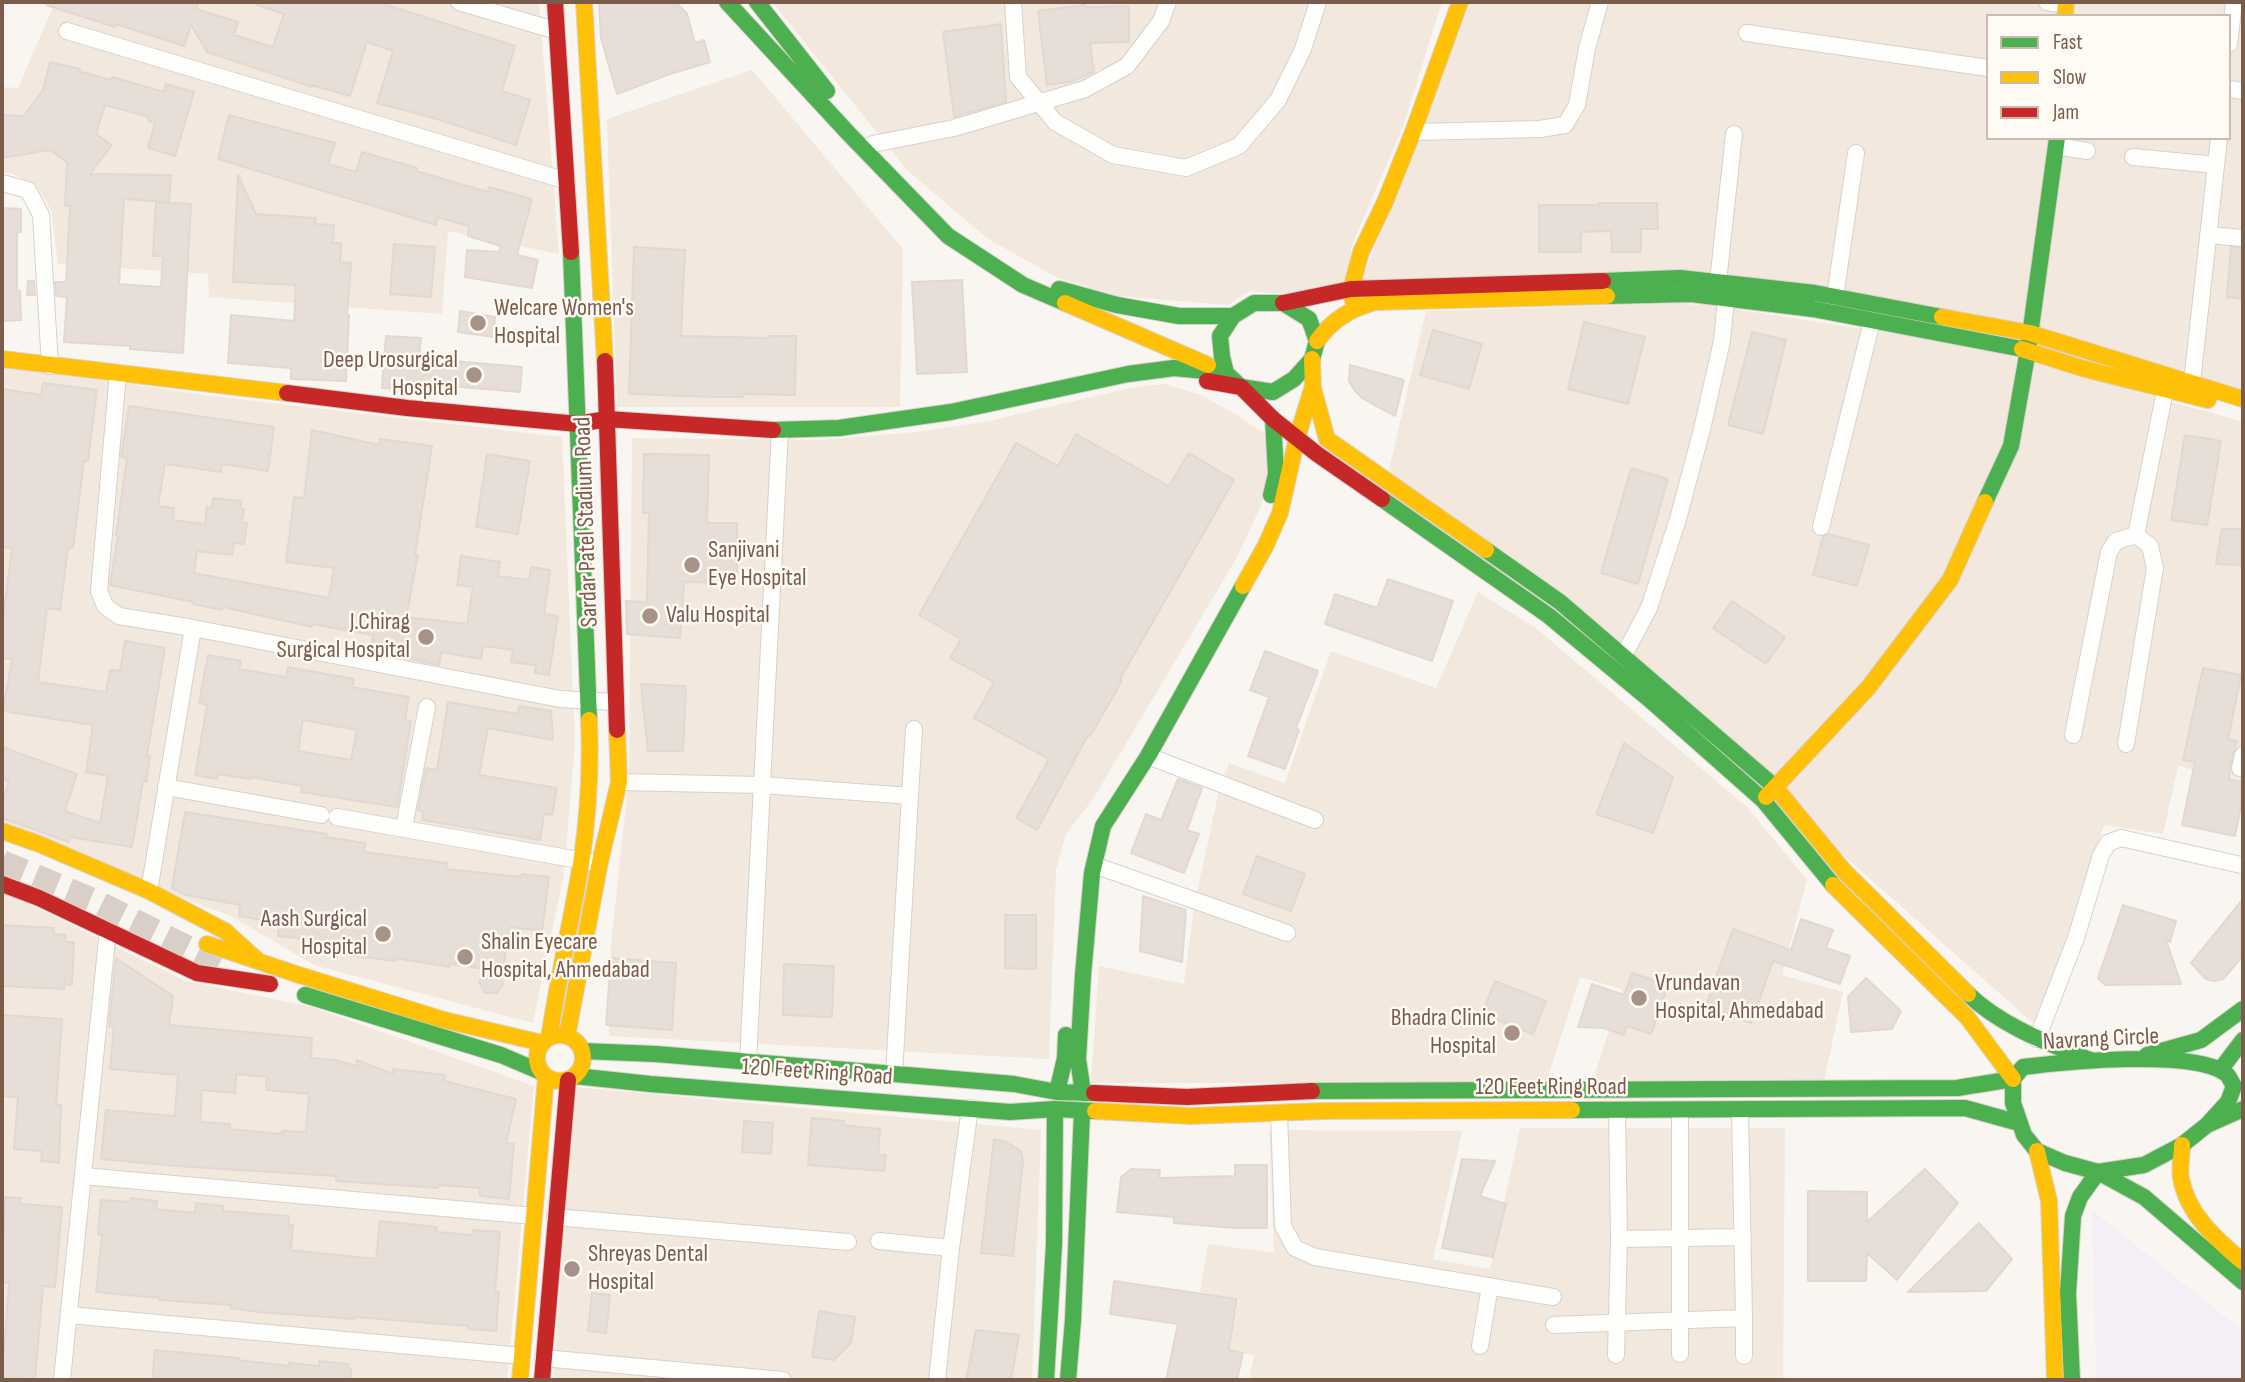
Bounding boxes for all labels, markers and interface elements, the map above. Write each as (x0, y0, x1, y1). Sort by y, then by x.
legend (1986, 14, 2231, 140)
text: Fast (2053, 30, 2083, 55)
text: Slow (2053, 65, 2086, 90)
text: Jam (2053, 100, 2079, 125)
place label: Welcare Women's Hospital (494, 295, 634, 351)
marker: Welcare Women's Hospital (468, 313, 488, 333)
place label: Deep Urosurgical Hospital (323, 347, 458, 403)
marker: Deep Urosurgical Hospital (464, 365, 484, 385)
street label: Sardar Patel Stadium Road (569, 416, 605, 628)
place label: Sanjivani Eye Hospital (708, 537, 806, 593)
marker: Sanjivani Eye Hospital (682, 555, 702, 575)
place label: Valu Hospital (666, 602, 770, 630)
marker: Valu Hospital (640, 606, 660, 626)
place label: J.Chirag Surgical Hospital (277, 609, 410, 665)
marker: J.Chirag Surgical Hospital (416, 627, 436, 647)
place label: Aash Surgical Hospital (261, 906, 367, 962)
marker: Aash Surgical Hospital (373, 924, 393, 944)
place label: Shalin Eyecare Hospital, Ahmedabad (481, 929, 650, 985)
marker: Shalin Eyecare Hospital, Ahmedabad (455, 947, 475, 967)
place label: Vrundavan Hospital, Ahmedabad (1655, 970, 1824, 1026)
marker: Vrundavan Hospital, Ahmedabad (1629, 988, 1649, 1008)
place label: Bhadra Clinic Hospital (1391, 1005, 1496, 1061)
marker: Bhadra Clinic Hospital (1502, 1023, 1522, 1043)
street label: Navrang Circle (2042, 1023, 2160, 1057)
street label: 120 Feet Ring Road (740, 1053, 894, 1093)
street label: 120 Feet Ring Road (1475, 1074, 1627, 1102)
place label: Shreyas Dental Hospital (588, 1241, 708, 1297)
marker: Shreyas Dental Hospital (562, 1259, 582, 1279)

